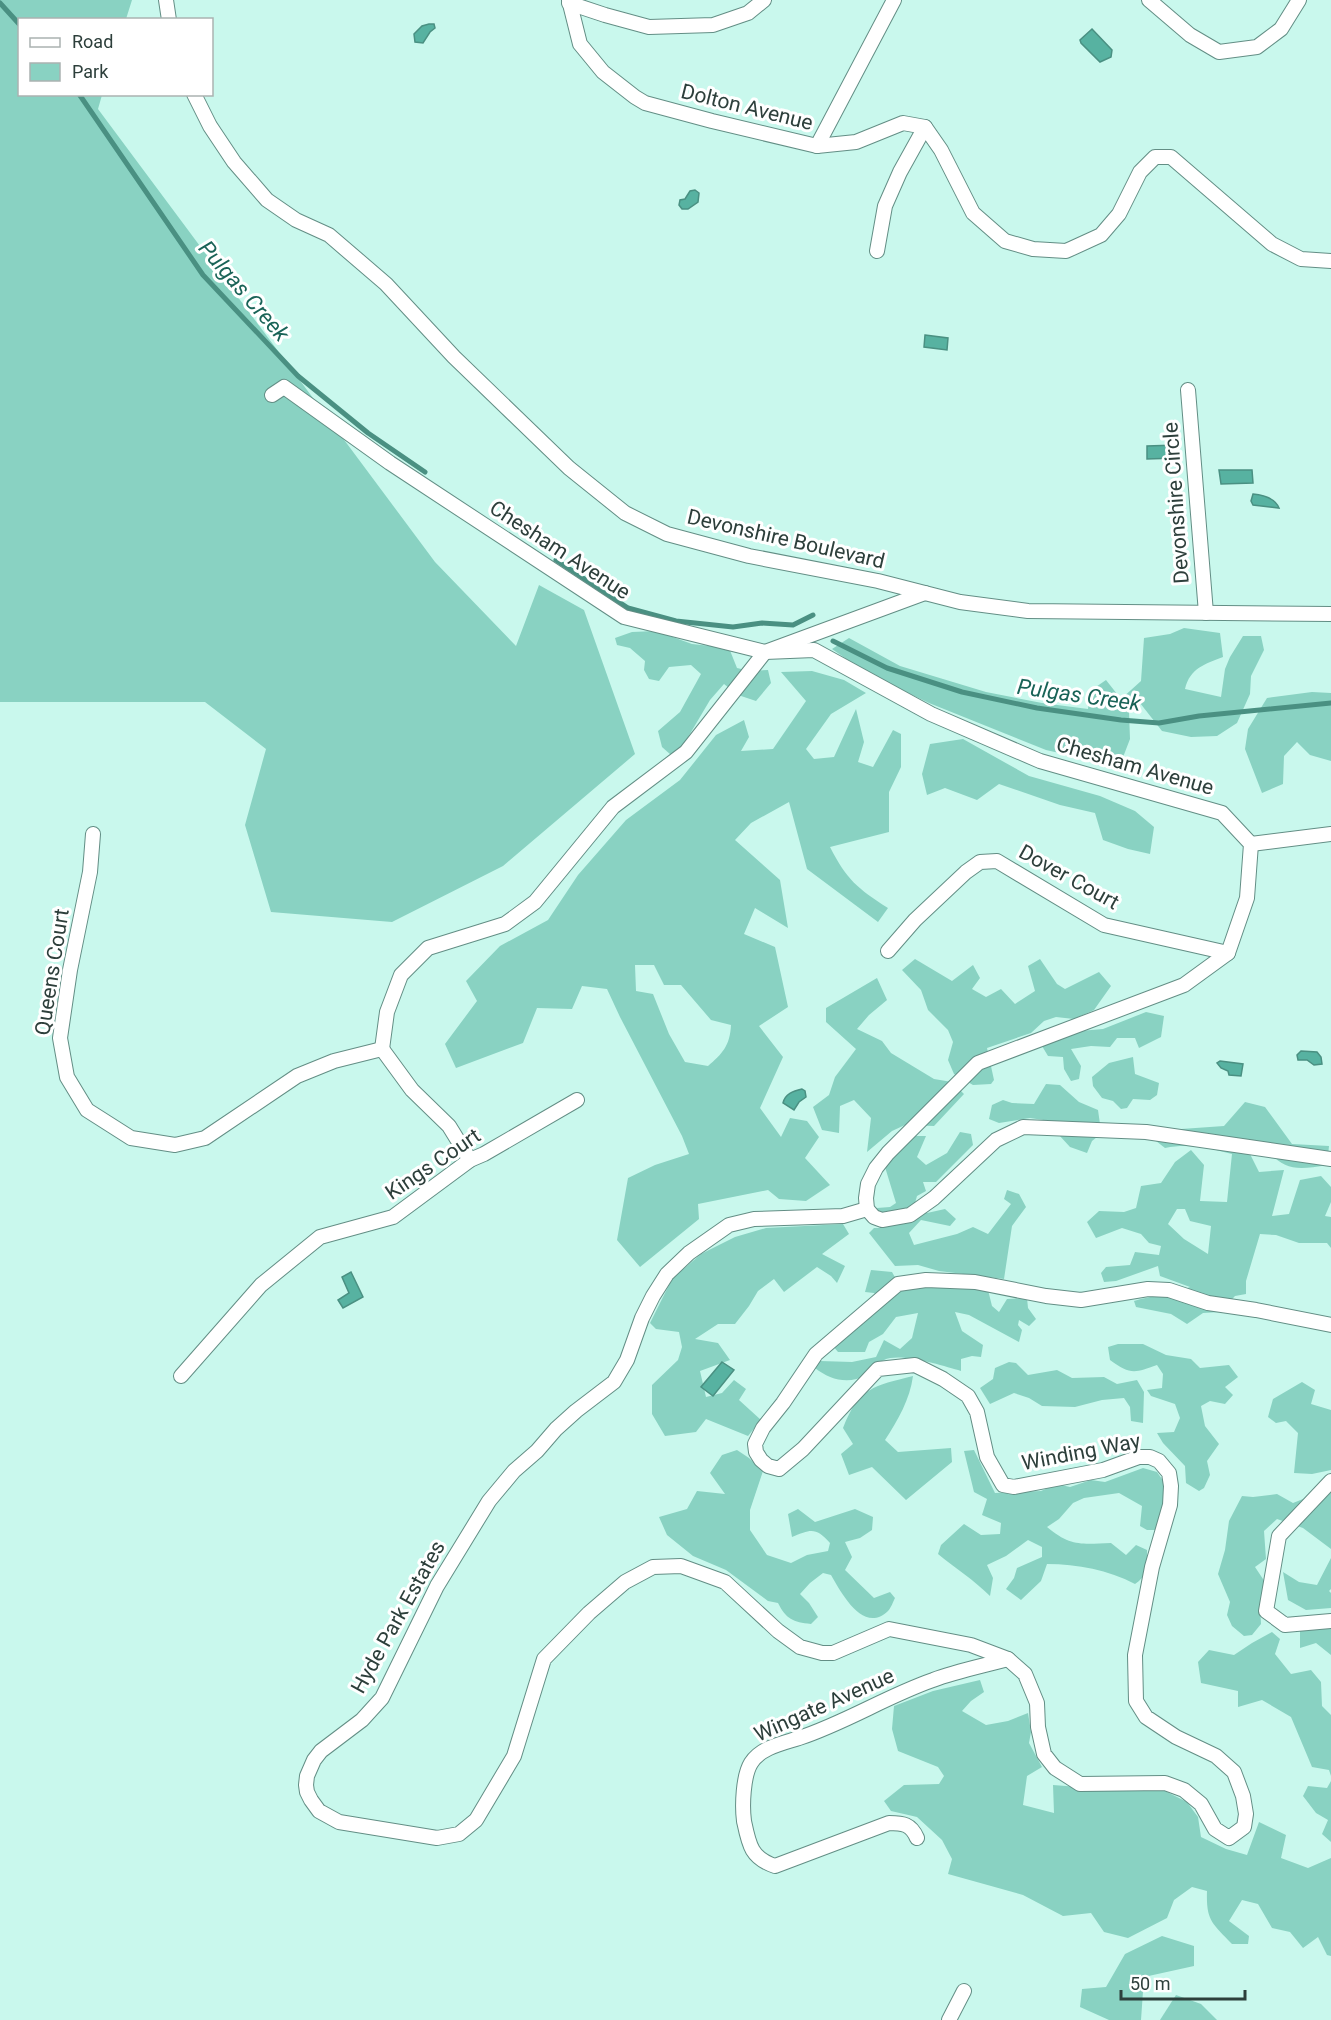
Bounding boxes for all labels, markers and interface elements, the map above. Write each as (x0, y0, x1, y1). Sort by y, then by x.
legend (18, 18, 213, 96)
text: Road (72, 31, 113, 52)
text: Park (72, 61, 109, 82)
street label: Dolton Avenue (679, 79, 815, 135)
water label: Pulgas Creek (194, 236, 295, 347)
street label: Devonshire Circle (1158, 421, 1194, 585)
street label: Chesham Avenue (485, 496, 635, 604)
street label: Devonshire Boulevard (685, 505, 887, 573)
water label: Pulgas Creek (1015, 674, 1144, 716)
street label: Chesham Avenue (1054, 732, 1216, 800)
street label: Dover Court (1015, 840, 1123, 914)
street label: Queens Court (30, 907, 74, 1037)
street label: Kings Court (381, 1123, 485, 1205)
street label: Winding Way (1020, 1429, 1142, 1475)
street label: Hyde Park Estates (346, 1537, 450, 1697)
street label: Wingate Avenue (750, 1663, 898, 1747)
scale bar (1121, 1963, 1246, 2001)
text: 50 m (1130, 1973, 1170, 1994)

